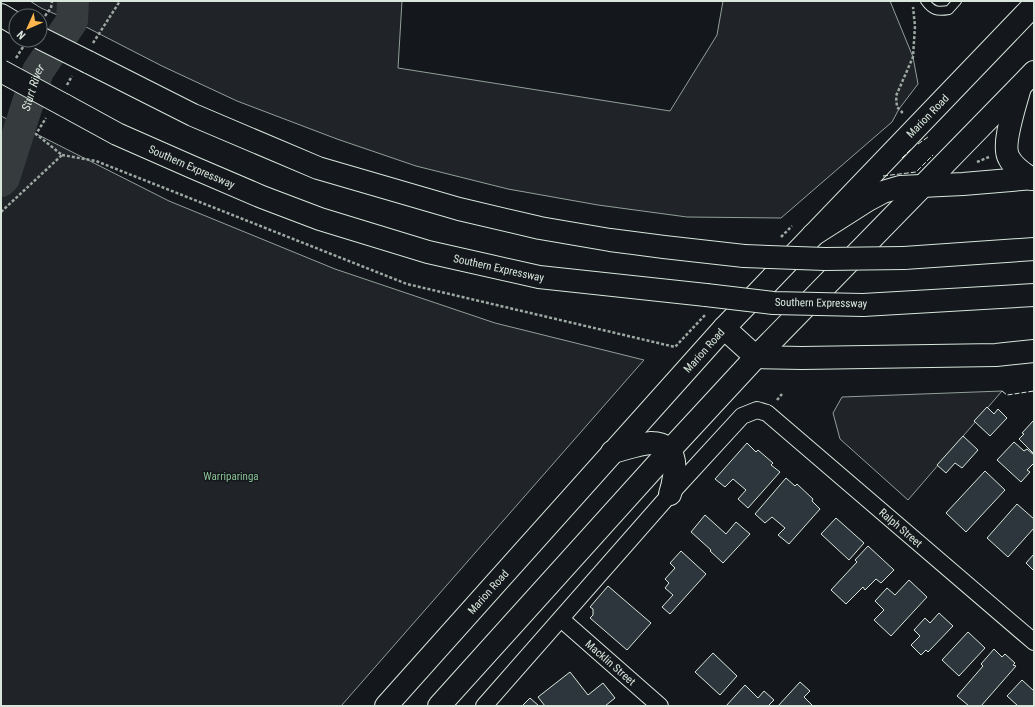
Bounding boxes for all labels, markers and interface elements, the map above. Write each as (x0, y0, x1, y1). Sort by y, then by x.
north arrow (8, 8, 48, 48)
text: N (14, 28, 28, 42)
water label: Sturt River (19, 61, 48, 113)
street label: Marion Road (904, 92, 951, 140)
street label: Southern Expressway (147, 142, 237, 191)
street label: Southern Expressway (452, 251, 545, 284)
street label: Southern Expressway (775, 296, 868, 310)
street label: Marion Road (681, 326, 727, 375)
park label: Warriparinga (203, 470, 259, 483)
street label: Ralph Street (877, 506, 925, 550)
street label: Marion Road (465, 567, 511, 617)
street label: Macklin Street (583, 637, 638, 688)

